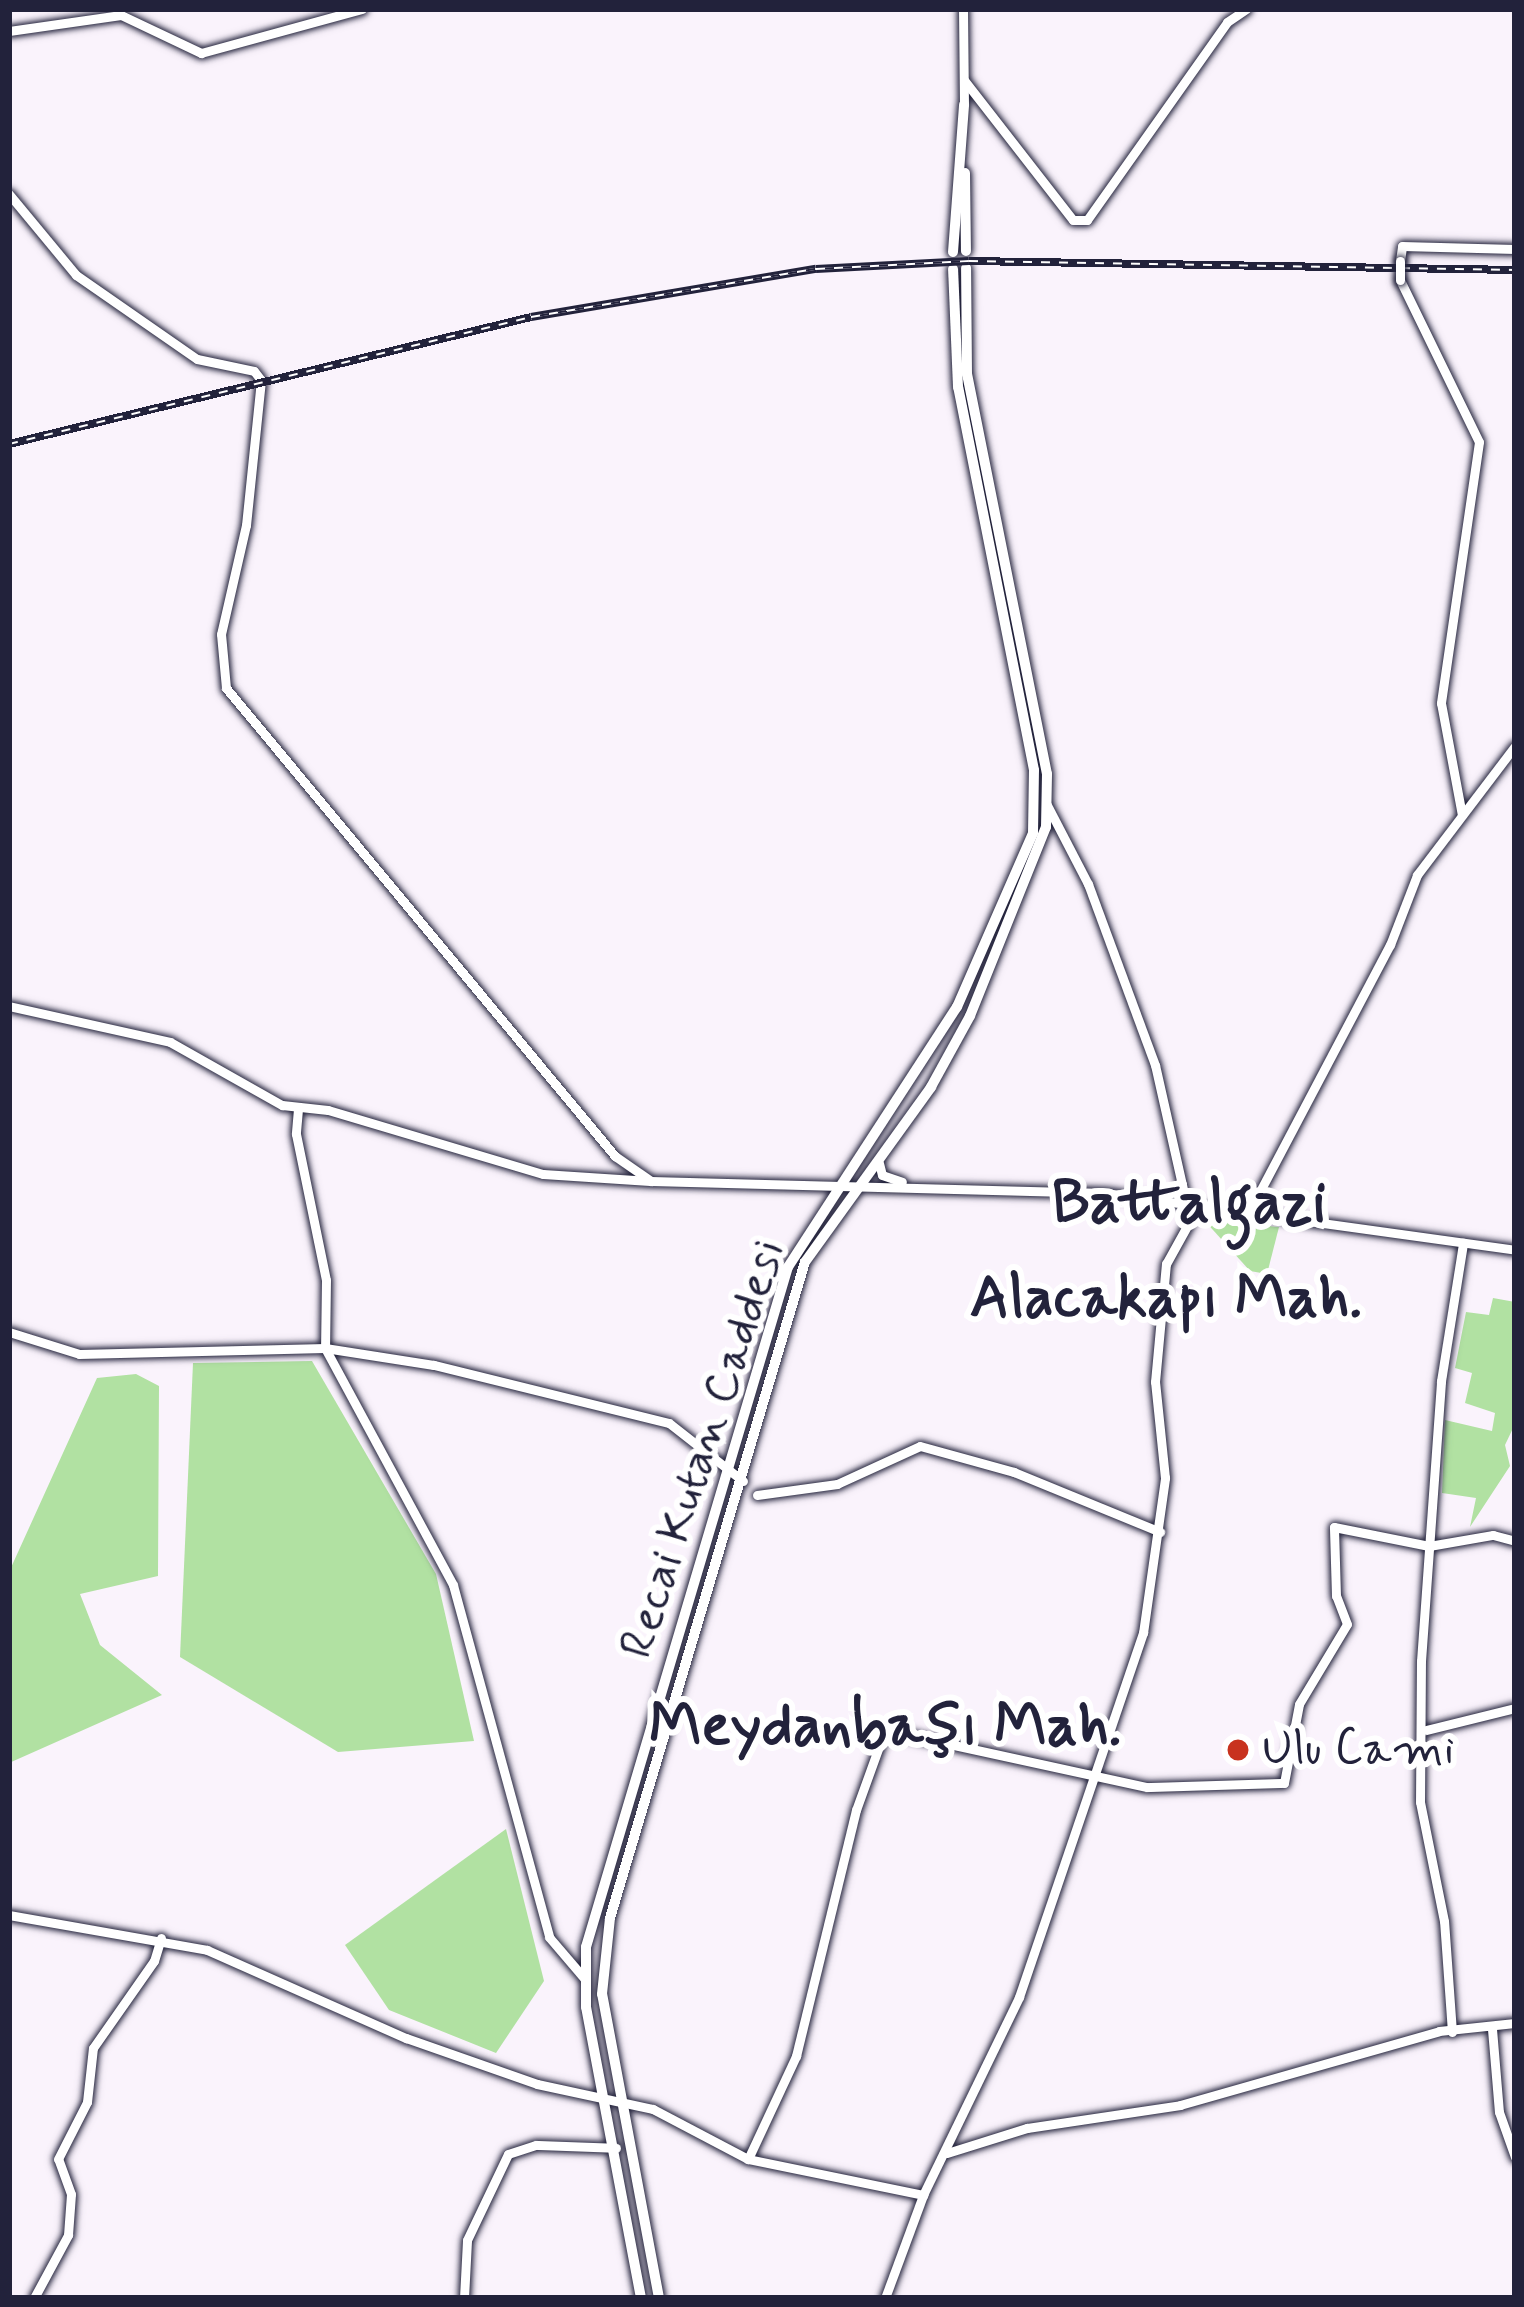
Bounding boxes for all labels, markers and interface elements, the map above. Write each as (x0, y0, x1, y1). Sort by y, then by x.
district label: Battalgazi (1052, 1168, 1326, 1240)
street label: Recai Kutan Caddesi (609, 1235, 797, 1663)
district label: Alacakapı Mah. (970, 1263, 1362, 1335)
district label: Meydanbaşı Mah. (649, 1691, 1121, 1763)
place label: Ulu Cami (1262, 1721, 1451, 1779)
marker: Ulu Cami (1225, 1737, 1251, 1763)

